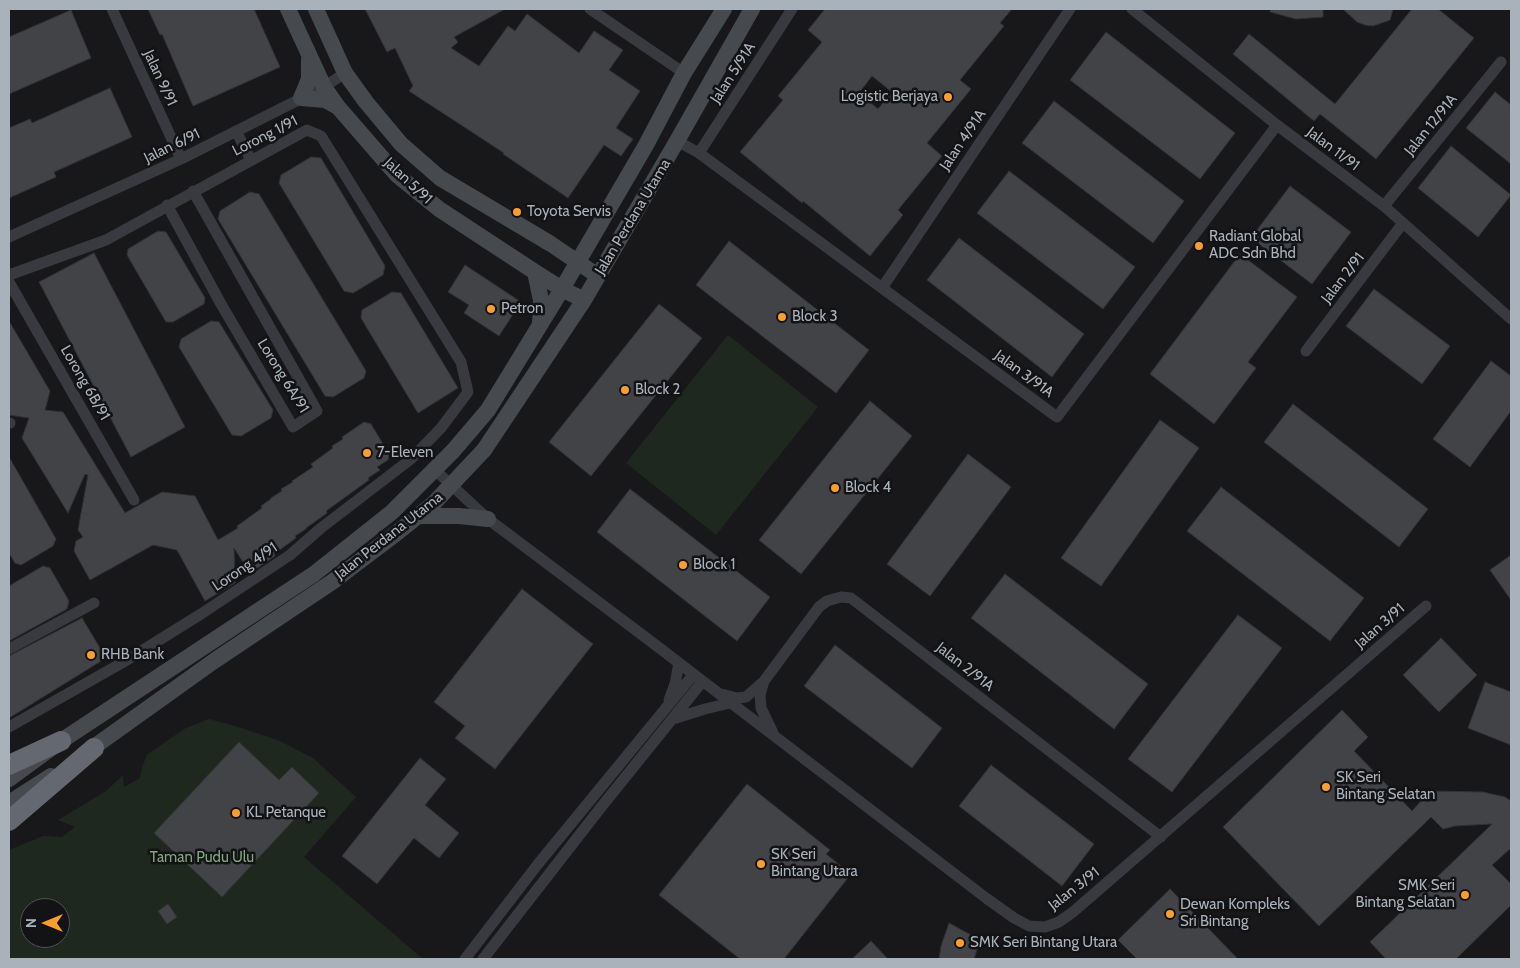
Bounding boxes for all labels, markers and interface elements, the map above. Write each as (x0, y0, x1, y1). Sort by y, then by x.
street label: Jalan 5/91A (707, 39, 759, 107)
street label: Jalan 9/91 (139, 47, 181, 109)
place label: Logistic Berjaya (841, 88, 938, 106)
marker: Logistic Berjaya (942, 91, 954, 103)
street label: Jalan 12/91A (1401, 91, 1461, 159)
street label: Jalan 4/91A (936, 106, 990, 174)
street label: Lorong 1/91 (229, 112, 301, 160)
street label: Jalan 11/91 (1303, 123, 1363, 175)
street label: Jalan 6/91 (141, 125, 203, 167)
street label: Jalan 5/91 (380, 154, 436, 208)
street label: Jalan Perdana Utama (591, 156, 675, 278)
place label: Toyota Servis (527, 203, 611, 221)
marker: Toyota Servis (511, 206, 523, 218)
place label: Radiant Global ADC Sdn Bhd (1209, 228, 1301, 263)
marker: Radiant Global ADC Sdn Bhd (1193, 240, 1205, 252)
street label: Jalan 2/91 (1318, 249, 1368, 307)
place label: Petron (501, 300, 543, 318)
marker: Petron (485, 303, 497, 315)
place label: Block 3 (792, 308, 838, 326)
marker: Block 3 (776, 311, 788, 323)
street label: Lorong 6A/91 (253, 336, 313, 416)
street label: Lorong 6B/91 (56, 342, 114, 424)
street label: Jalan 3/91A (991, 346, 1057, 402)
place label: Block 2 (635, 381, 680, 399)
marker: Block 2 (619, 384, 631, 396)
place label: 7-Eleven (377, 444, 433, 462)
marker: 7-Eleven (361, 447, 373, 459)
place label: Block 4 (845, 479, 891, 497)
marker: Block 4 (829, 482, 841, 494)
street label: Jalan Perdana Utama (332, 488, 446, 584)
street label: Lorong 4/91 (209, 539, 281, 595)
place label: Block 1 (693, 556, 735, 574)
marker: Block 1 (677, 559, 689, 571)
street label: Jalan 3/91 (1352, 600, 1408, 652)
street label: Jalan 2/91A (932, 639, 998, 695)
place label: RHB Bank (101, 646, 164, 664)
marker: RHB Bank (85, 649, 97, 661)
place label: SK Seri Bintang Selatan (1336, 769, 1435, 804)
marker: SK Seri Bintang Selatan (1320, 781, 1332, 793)
place label: KL Petanque (246, 804, 326, 822)
marker: KL Petanque (230, 807, 242, 819)
place label: SK Seri Bintang Utara (771, 846, 858, 881)
park label: Taman Pudu Ulu (150, 849, 254, 867)
marker: SK Seri Bintang Utara (755, 858, 767, 870)
street label: Jalan 3/91 (1045, 864, 1103, 914)
place label: SMK Seri Bintang Selatan (1356, 877, 1455, 912)
marker: SMK Seri Bintang Selatan (1459, 889, 1471, 901)
place label: Dewan Kompleks Sri Bintang (1180, 896, 1290, 931)
north arrow (20, 898, 70, 948)
marker: Dewan Kompleks Sri Bintang (1164, 908, 1176, 920)
text: N (22, 918, 40, 928)
place label: SMK Seri Bintang Utara (970, 934, 1117, 952)
marker: SMK Seri Bintang Utara (954, 937, 966, 949)

